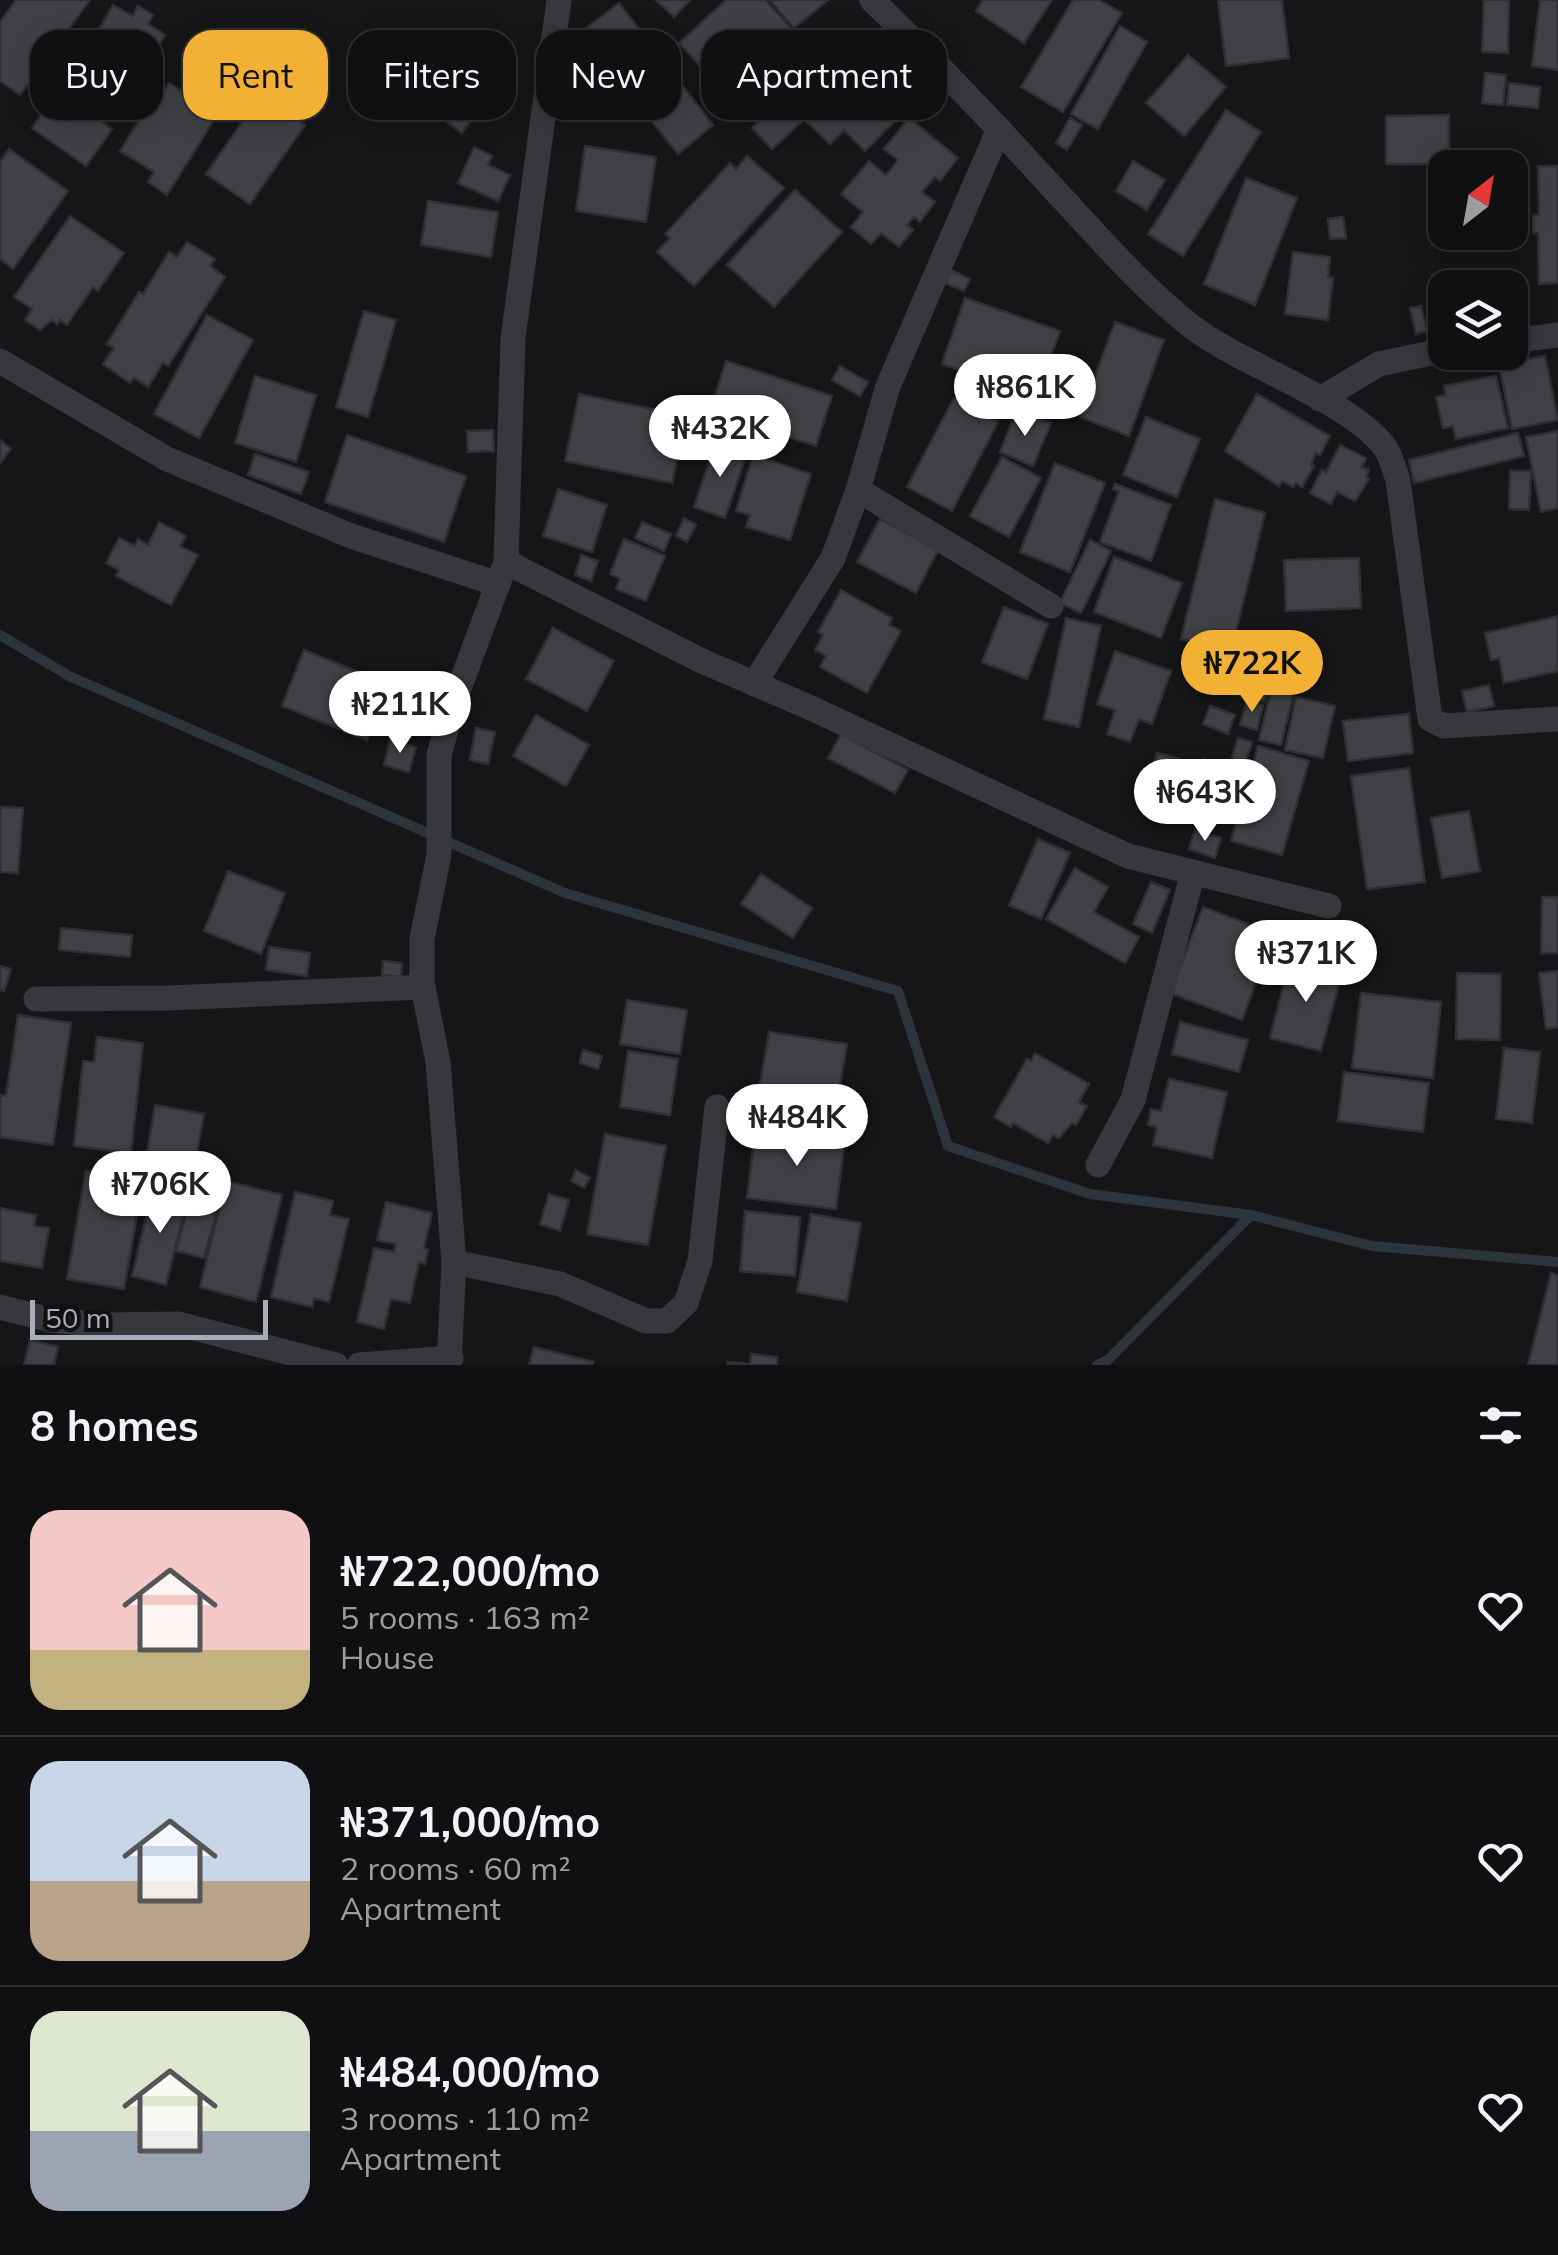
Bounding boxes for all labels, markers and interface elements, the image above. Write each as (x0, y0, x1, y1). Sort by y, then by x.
chip: Buy (30, 30, 163, 120)
chip: Rent (183, 30, 328, 120)
chip: Filters (348, 30, 516, 120)
chip: New (536, 30, 681, 120)
chip: Apartment (701, 30, 947, 120)
north arrow (1428, 150, 1528, 250)
map controls (1428, 150, 1528, 370)
button: layers (1428, 270, 1528, 370)
pin: ₦861K (955, 354, 1095, 439)
text: ₦861K (976, 366, 1074, 406)
pin: ₦432K (650, 395, 790, 480)
text: ₦432K (671, 407, 769, 447)
pin: ₦722K (1182, 630, 1322, 715)
text: ₦722K (1203, 642, 1301, 682)
pin: ₦211K (330, 671, 470, 756)
text: ₦211K (351, 683, 449, 723)
pin: ₦643K (1135, 759, 1275, 844)
text: ₦643K (1156, 771, 1254, 811)
pin: ₦371K (1236, 920, 1376, 1005)
text: ₦371K (1257, 932, 1355, 972)
pin: ₦484K (727, 1084, 867, 1169)
text: ₦484K (748, 1096, 846, 1136)
pin: ₦706K (90, 1151, 230, 1236)
text: ₦706K (111, 1163, 209, 1203)
scale bar (30, 1295, 268, 1340)
text: 50 m (45, 1300, 111, 1335)
icon: filters (1473, 1398, 1528, 1453)
text: 8 homes (30, 1399, 199, 1452)
text: ₦722,000/mo (340, 1544, 600, 1597)
icon: home (110, 1550, 230, 1670)
icon: heart (1473, 1583, 1528, 1638)
text: 5 rooms · 163 m² (340, 1597, 590, 1637)
text: House (340, 1637, 435, 1677)
text: ₦371,000/mo (340, 1795, 600, 1848)
icon: home (110, 1801, 230, 1921)
icon: heart (1473, 1834, 1528, 1889)
text: 2 rooms · 60 m² (340, 1848, 571, 1888)
text: Apartment (340, 1888, 501, 1928)
text: ₦484,000/mo (340, 2045, 600, 2098)
icon: home (110, 2051, 230, 2171)
icon: heart (1473, 2084, 1528, 2139)
text: 3 rooms · 110 m² (340, 2098, 590, 2138)
text: Apartment (340, 2138, 501, 2178)

